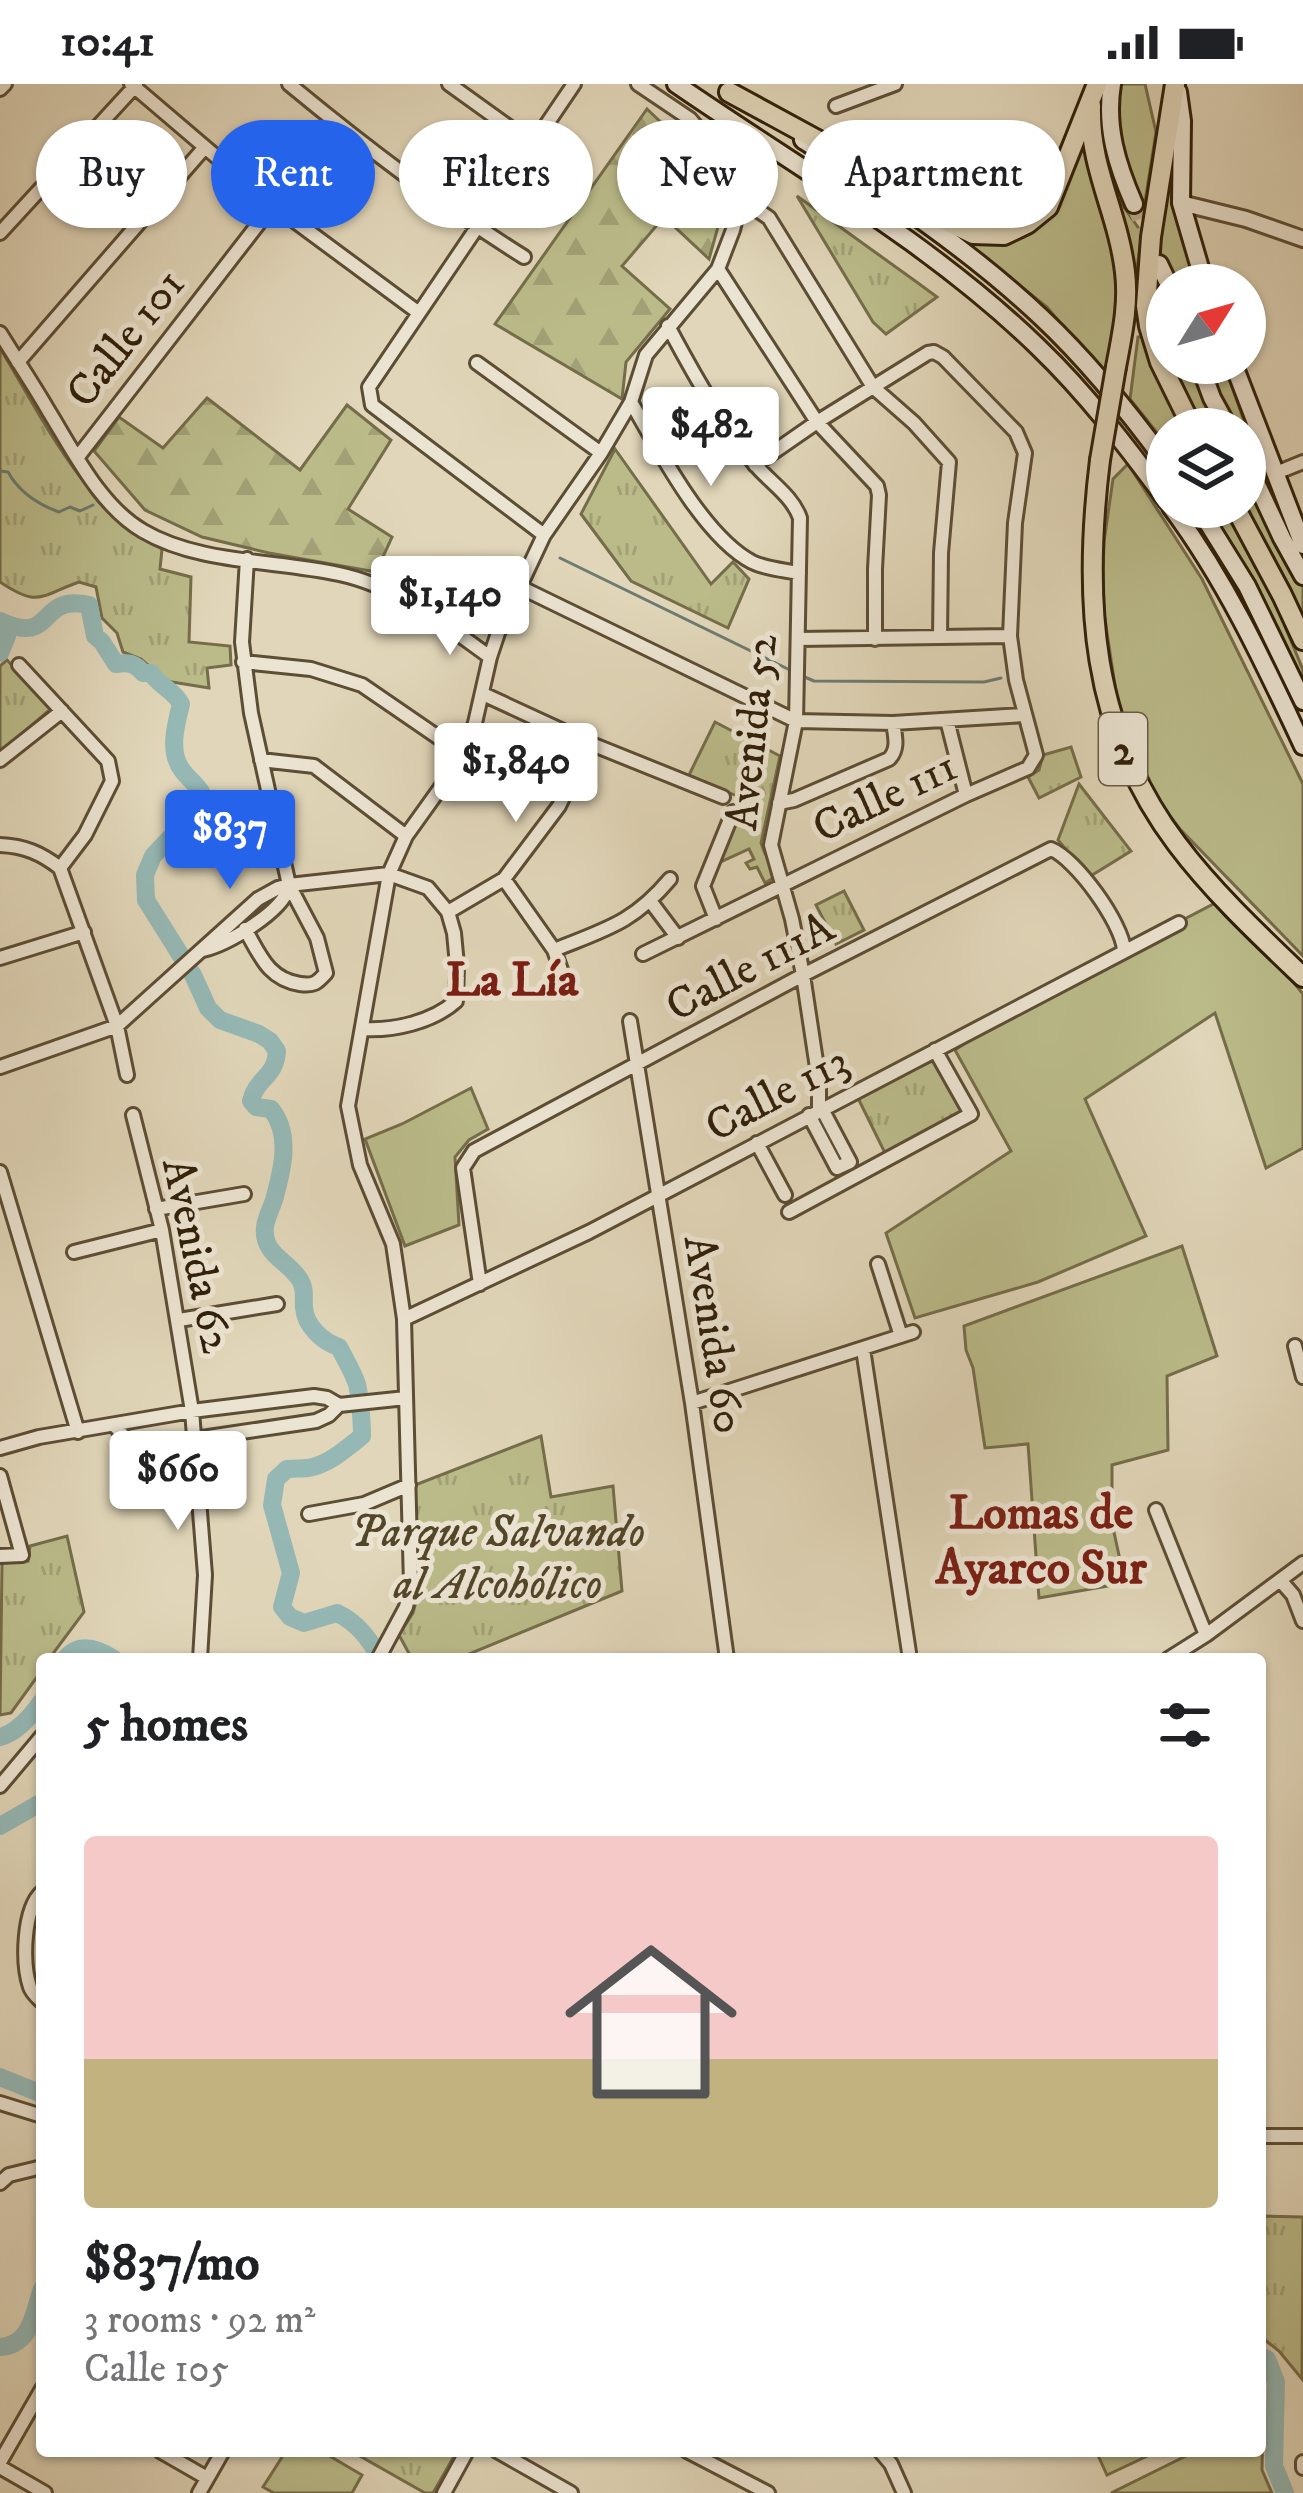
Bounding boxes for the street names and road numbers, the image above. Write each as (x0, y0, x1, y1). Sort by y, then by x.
street label: Calle 101 (55, 258, 198, 420)
street label: Avenida 52 (715, 631, 791, 833)
road number: 2 (1099, 713, 1147, 785)
street label: Calle 111 (804, 739, 967, 857)
street label: Calle 111A (657, 900, 844, 1035)
street label: Calle 113 (696, 1034, 859, 1156)
street label: Avenida 62 (148, 1153, 244, 1358)
street label: Avenida 60 (670, 1231, 756, 1438)

